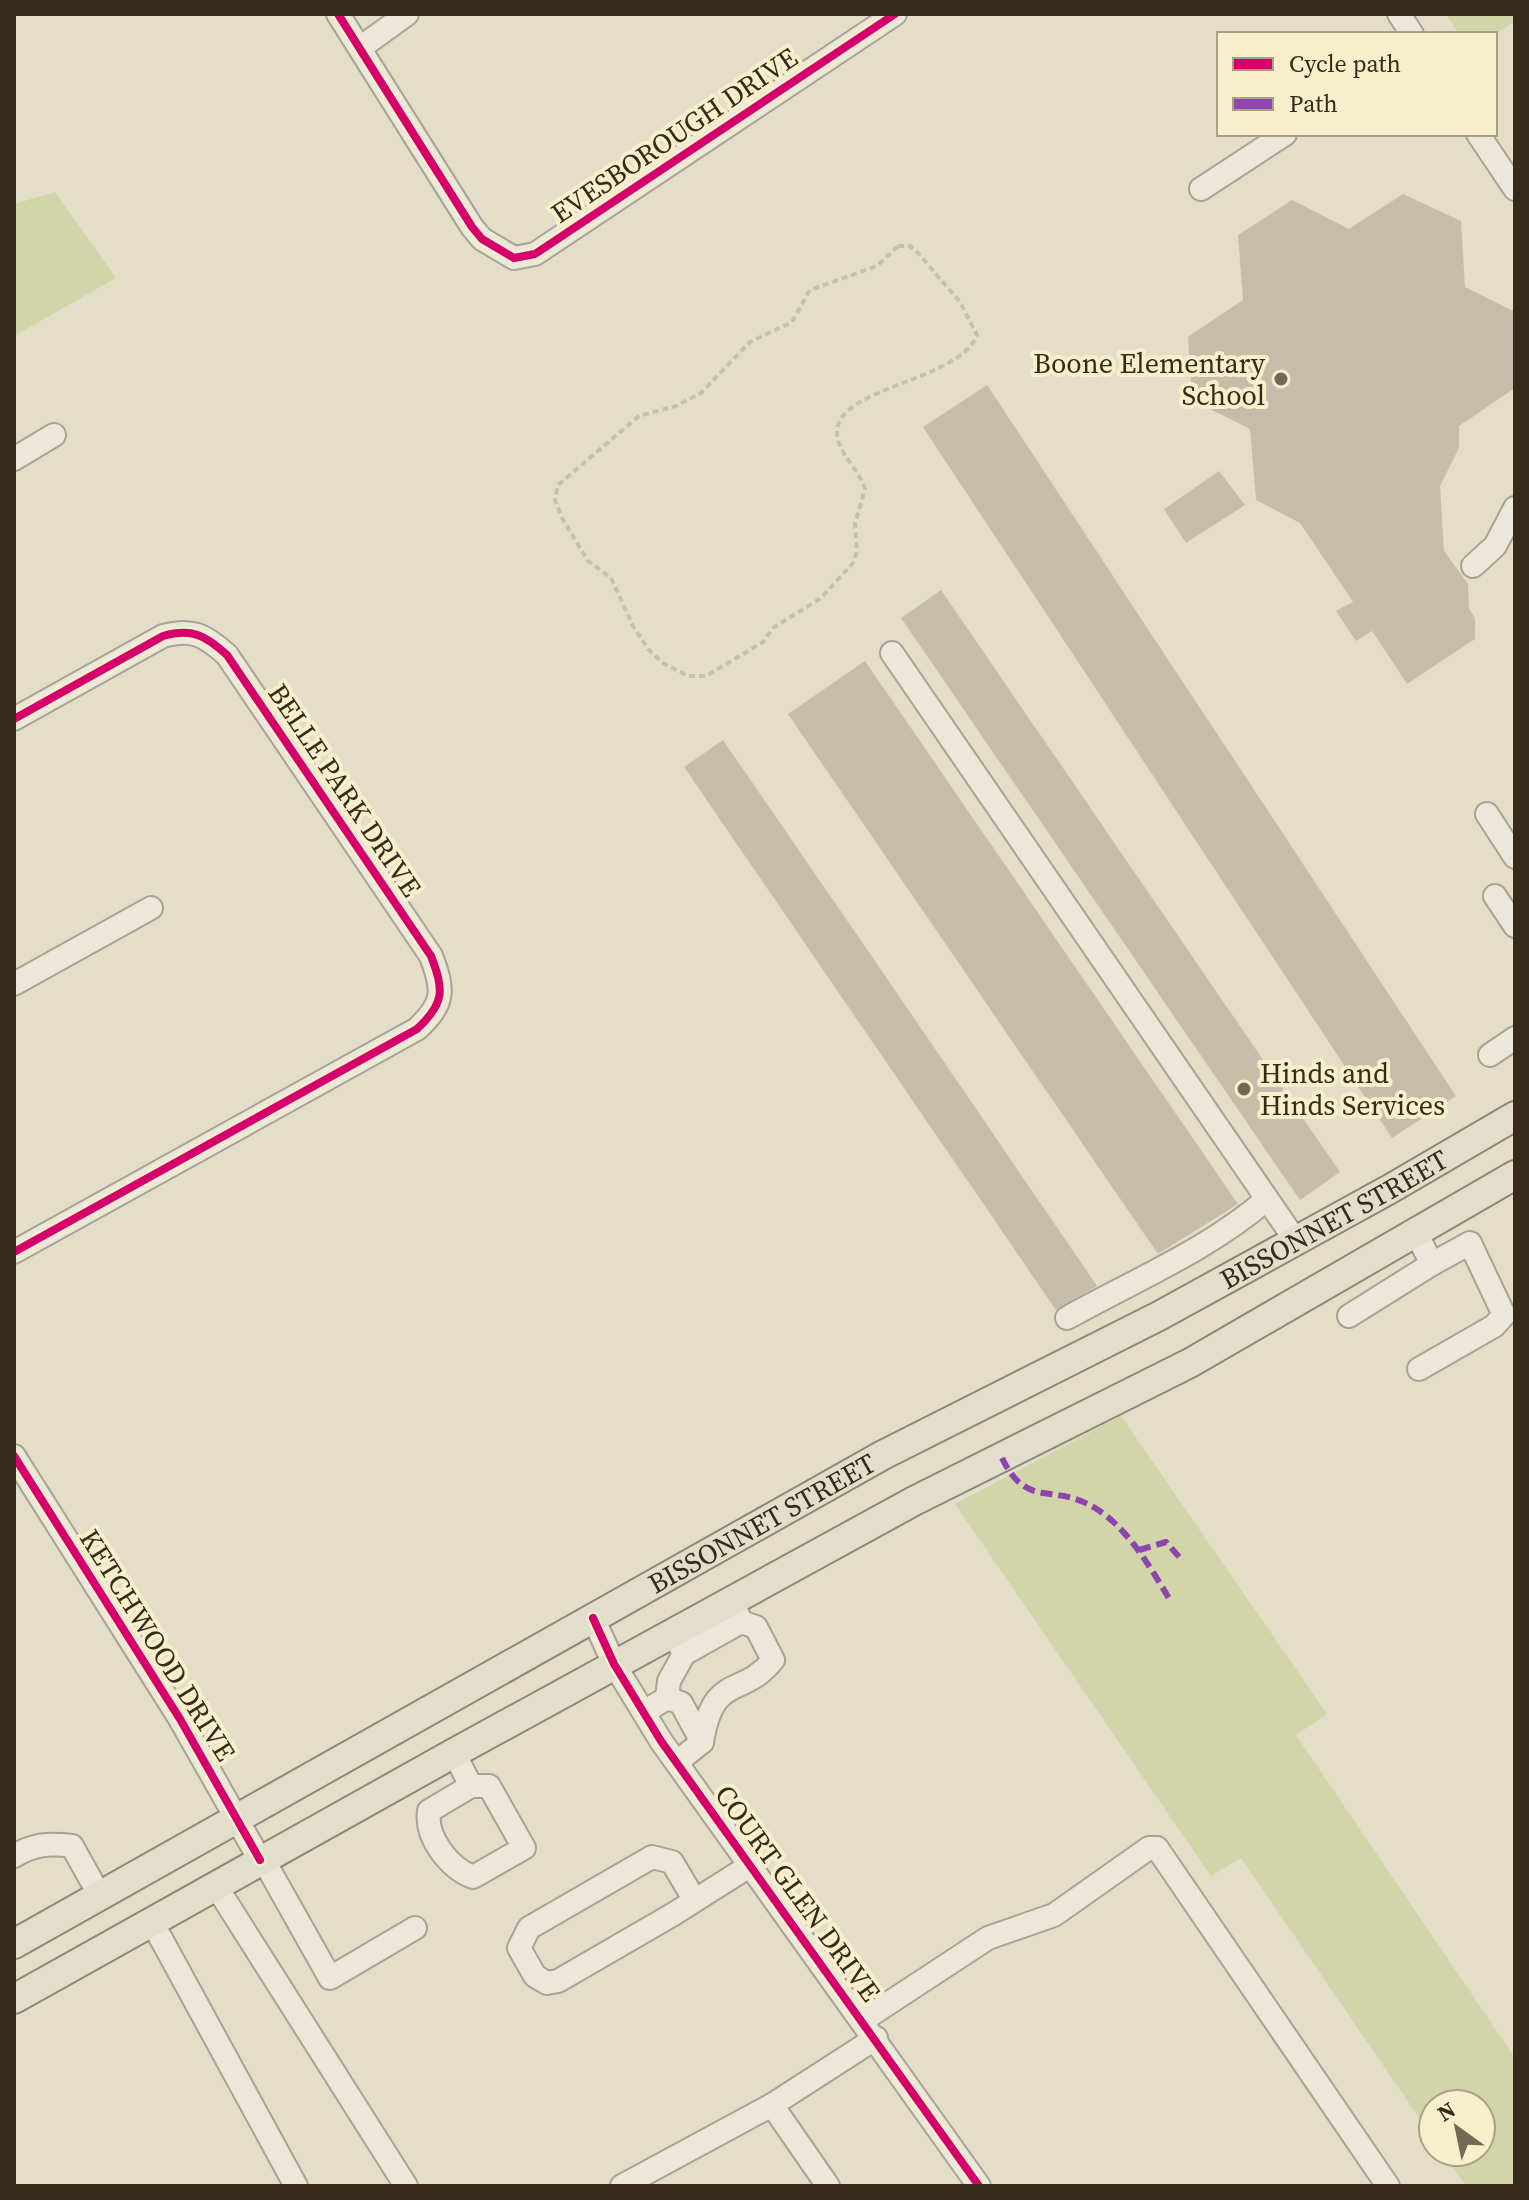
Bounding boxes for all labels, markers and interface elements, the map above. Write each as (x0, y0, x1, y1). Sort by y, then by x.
legend (1217, 32, 1497, 136)
street label: EVESBOROUGH DRIVE (543, 38, 805, 232)
text: Cycle path (1289, 47, 1401, 80)
text: Path (1289, 87, 1338, 120)
place label: Boone Elementary School (1033, 344, 1266, 414)
marker: Boone Elementary School (1272, 370, 1290, 388)
street label: BELLE PARK DRIVE (260, 676, 430, 904)
place label: Hinds and Hinds Services (1260, 1054, 1445, 1124)
marker: Hinds and Hinds Services (1235, 1080, 1253, 1098)
street label: BISSONNET STREET (1213, 1140, 1455, 1298)
street label: BISSONNET STREET (641, 1444, 883, 1602)
street label: KETCHWOOD DRIVE (71, 1522, 245, 1768)
street label: COURT GLEN DRIVE (706, 1777, 890, 2009)
north arrow (1417, 2088, 1497, 2168)
text: N (1431, 2094, 1461, 2128)

